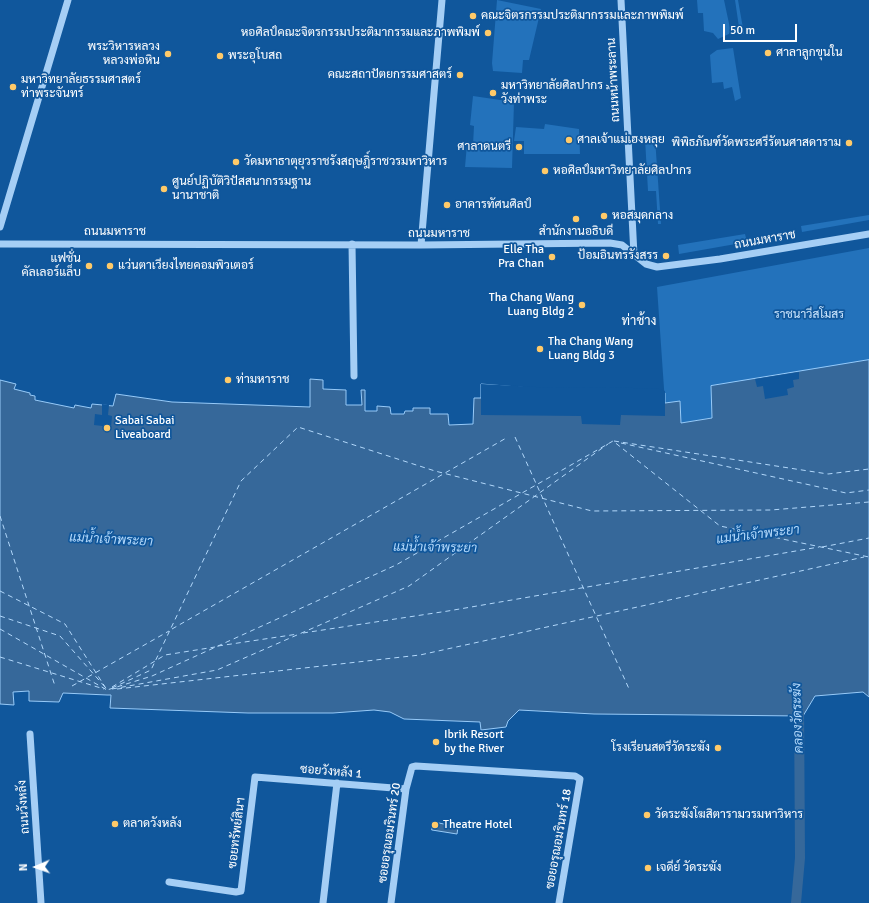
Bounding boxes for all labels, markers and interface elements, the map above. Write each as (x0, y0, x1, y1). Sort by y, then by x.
place label: คณะจิตรกรรมประติมากรรมและภาพพิมพ์ (481, 9, 684, 23)
marker: คณะจิตรกรรมประติมากรรมและภาพพิมพ์ (468, 11, 478, 21)
scale bar (725, 16, 799, 42)
text: 50 m (730, 23, 755, 38)
place label: หอศิลป์คณะจิตรกรรมประติมากรรมและภาพพิมพ์ (241, 26, 480, 40)
marker: หอศิลป์คณะจิตรกรรมประติมากรรมและภาพพิมพ์ (483, 28, 493, 38)
street label: ถนนหน้าพระลาน (605, 37, 623, 123)
place label: พระวิหารหลวง หลวงพ่อหิน (88, 40, 160, 68)
place label: ศาลาลูกขุนใน (776, 46, 843, 60)
marker: ศาลาลูกขุนใน (763, 48, 773, 58)
marker: พระวิหารหลวง หลวงพ่อหิน (163, 49, 173, 59)
place label: พระอุโบสถ (228, 49, 282, 63)
marker: พระอุโบสถ (215, 51, 225, 61)
place label: คณะสถาปัตยกรรมศาสตร์ (328, 68, 452, 82)
marker: คณะสถาปัตยกรรมศาสตร์ (455, 70, 465, 80)
place label: มหาวิทยาลัยธรรมศาสตร์ ท่าพระจันทร์ (21, 73, 141, 101)
place label: มหาวิทยาลัยศิลปากร วังท่าพระ (501, 79, 603, 107)
marker: มหาวิทยาลัยธรรมศาสตร์ ท่าพระจันทร์ (8, 82, 18, 92)
marker: มหาวิทยาลัยศิลปากร วังท่าพระ (488, 88, 498, 98)
place label: ศาลเจ้าแม่เฮงหลุย (577, 133, 665, 147)
marker: ศาลเจ้าแม่เฮงหลุย (564, 135, 574, 145)
place label: พิพิธภัณฑ์วัดพระศรีรัตนศาสดาราม (672, 136, 841, 150)
marker: พิพิธภัณฑ์วัดพระศรีรัตนศาสดาราม (844, 138, 854, 148)
place label: ศาลาดนตรี (457, 140, 511, 154)
marker: ศาลาดนตรี (514, 142, 524, 152)
place label: วัดมหาธาตุยุวราชรังสฤษฎิ์ราชวรมหาวิหาร (244, 155, 447, 169)
marker: วัดมหาธาตุยุวราชรังสฤษฎิ์ราชวรมหาวิหาร (231, 157, 241, 167)
place label: หอศิลป์มหาวิทยาลัยศิลปากร (553, 164, 692, 178)
marker: หอศิลป์มหาวิทยาลัยศิลปากร (540, 166, 550, 176)
place label: ศูนย์ปฏิบัติวิปัสสนากรรมฐาน นานาชาติ (172, 175, 311, 203)
marker: ศูนย์ปฏิบัติวิปัสสนากรรมฐาน นานาชาติ (159, 184, 169, 194)
place label: อาคารทัศนศิลป์ (455, 198, 532, 212)
marker: อาคารทัศนศิลป์ (442, 200, 452, 210)
place label: หอสมุดกลาง (612, 209, 673, 223)
marker: หอสมุดกลาง (599, 211, 609, 221)
marker: สำนักงานอธิบดี (571, 214, 581, 224)
street label: ถนนมหาราช (84, 225, 146, 239)
place label: สำนักงานอธิบดี (539, 225, 613, 239)
street label: ถนนมหาราช (408, 227, 470, 241)
street label: ถนนมหาราช (733, 228, 797, 252)
place label: Elle Tha Pra Chan (498, 243, 544, 271)
place label: ป้อมอินทรรังสรร (578, 249, 658, 263)
marker: ป้อมอินทรรังสรร (661, 251, 671, 261)
place label: แฟชั่น คัลเลอร์แล็บ (22, 252, 81, 280)
marker: Elle Tha Pra Chan (547, 252, 557, 262)
place label: แว่นตาเวียงไทยคอมพิวเตอร์ (118, 259, 254, 273)
marker: แฟชั่น คัลเลอร์แล็บ (84, 261, 94, 271)
marker: แว่นตาเวียงไทยคอมพิวเตอร์ (105, 261, 115, 271)
place label: Tha Chang Wang Luang Bldg 2 (489, 291, 574, 319)
marker: Tha Chang Wang Luang Bldg 2 (577, 300, 587, 310)
park label: ราชนาวีสโมสร (774, 308, 844, 322)
district label: ท่าช้าง (622, 314, 656, 330)
place label: Tha Chang Wang Luang Bldg 3 (548, 335, 633, 363)
marker: Tha Chang Wang Luang Bldg 3 (535, 344, 545, 354)
place label: ท่ามหาราช (236, 373, 289, 387)
marker: ท่ามหาราช (223, 375, 233, 385)
place label: Sabai Sabai Liveaboard (115, 414, 175, 442)
marker: Sabai Sabai Liveaboard (102, 423, 112, 433)
water label: แม่น้ำเจ้าพระยา (715, 522, 801, 548)
water label: แม่น้ำเจ้าพระยา (69, 530, 153, 550)
water label: แม่น้ำเจ้าพระยา (393, 539, 477, 557)
water label: คลองวัดระฆัง (789, 682, 807, 754)
place label: Ibrik Resort by the River (444, 728, 504, 756)
marker: Ibrik Resort by the River (431, 737, 441, 747)
place label: โรงเรียนสตรีวัดระฆัง (612, 741, 710, 755)
marker: โรงเรียนสตรีวัดระฆัง (713, 743, 723, 753)
street label: ซอยวังหลัง 1 (299, 762, 363, 782)
street label: ถนนวังหลัง (15, 780, 33, 834)
street label: ซอยอรุณอมรินทร์ 20 (376, 782, 404, 884)
street label: ซอยอรุณอมรินทร์ 18 (543, 788, 575, 890)
street label: ซอยทรัพย์สินฯ (225, 797, 249, 869)
place label: วัดระฆังโฆสิตารามวรมหาวิหาร (655, 808, 803, 822)
marker: วัดระฆังโฆสิตารามวรมหาวิหาร (642, 810, 652, 820)
place label: ตลาดวังหลัง (123, 817, 182, 831)
place label: Theatre Hotel (443, 818, 512, 832)
marker: ตลาดวังหลัง (110, 819, 120, 829)
marker: Theatre Hotel (430, 820, 440, 830)
north arrow (16, 847, 56, 887)
place label: เจดีย์ วัดระฆัง (656, 861, 722, 875)
text: N (17, 863, 30, 871)
marker: เจดีย์ วัดระฆัง (643, 863, 653, 873)

